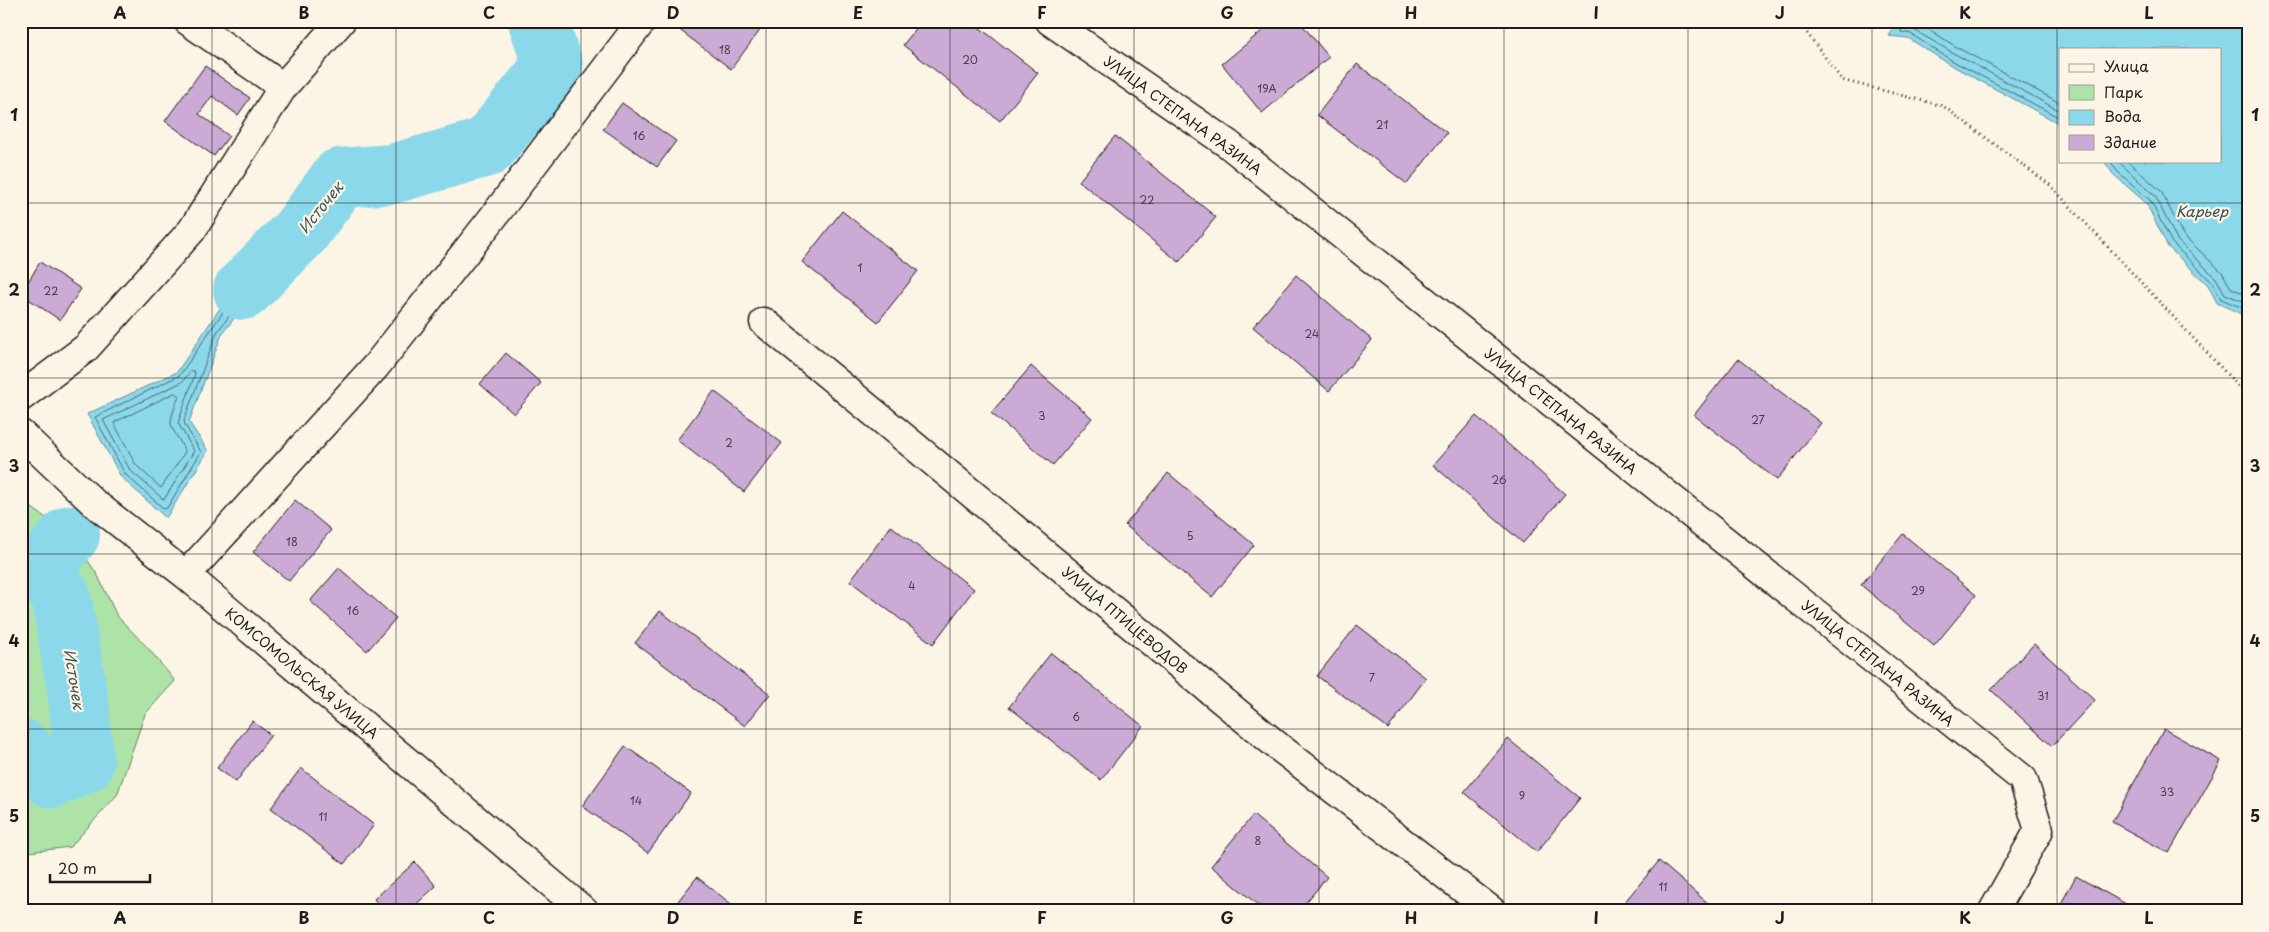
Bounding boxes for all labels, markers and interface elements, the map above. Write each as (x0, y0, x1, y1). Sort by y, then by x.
text: A (114, 0, 127, 24)
text: B (299, 0, 310, 24)
text: C (483, 0, 495, 24)
text: D (667, 0, 679, 24)
text: E (853, 0, 863, 24)
text: F (1037, 0, 1047, 24)
text: G (1220, 0, 1234, 24)
text: H (1405, 0, 1417, 24)
text: I (1593, 0, 1599, 24)
text: J (1775, 0, 1785, 24)
text: K (1959, 0, 1971, 24)
text: L (2144, 0, 2154, 24)
house number: 18 (719, 41, 731, 58)
legend (2059, 48, 2222, 162)
street label: УЛИЦА СТЕПАНА РАЗИНА (1100, 50, 1267, 180)
house number: 20 (962, 51, 978, 68)
text: Улица (2104, 54, 2149, 77)
house number: 19А (1257, 80, 1277, 97)
text: Парк (2104, 80, 2143, 103)
text: 1 (10, 102, 18, 126)
text: 1 (2251, 102, 2259, 126)
text: Вода (2104, 104, 2142, 127)
house number: 21 (1376, 116, 1388, 133)
house number: 16 (633, 127, 646, 144)
text: Здание (2104, 130, 2157, 153)
water label: Источек (292, 175, 349, 238)
house number: 22 (1140, 191, 1154, 208)
water label: Карьер (2176, 199, 2229, 222)
house number: 1 (858, 259, 863, 276)
text: 2 (8, 277, 20, 301)
text: 2 (2249, 277, 2261, 301)
house number: 22 (44, 282, 58, 299)
house number: 24 (1305, 325, 1319, 342)
street label: УЛИЦА СТЕПАНА РАЗИНА (1480, 343, 1642, 479)
house number: 3 (1038, 407, 1046, 424)
house number: 27 (1751, 411, 1765, 428)
house number: 2 (725, 434, 733, 451)
text: 3 (9, 453, 19, 477)
text: 3 (2250, 453, 2260, 477)
house number: 26 (1491, 471, 1507, 488)
house number: 5 (1186, 527, 1194, 544)
house number: 18 (286, 533, 298, 550)
street label: УЛИЦА ПТИЦЕВОДОВ (1058, 561, 1192, 679)
house number: 4 (908, 577, 916, 594)
house number: 29 (1911, 582, 1925, 599)
street label: УЛИЦА СТЕПАНА РАЗИНА (1797, 595, 1959, 731)
house number: 16 (347, 602, 360, 619)
street label: КОМСОМОЛЬСКАЯ УЛИЦА (221, 603, 383, 744)
text: 4 (9, 628, 20, 652)
text: 4 (2250, 628, 2261, 652)
water label: Источек (59, 647, 91, 712)
house number: 7 (1369, 669, 1375, 686)
house number: 31 (2037, 687, 2049, 704)
house number: 6 (1072, 708, 1080, 725)
house number: 33 (2160, 783, 2174, 800)
house number: 9 (1519, 787, 1525, 804)
house number: 14 (630, 792, 642, 809)
text: 5 (9, 803, 19, 827)
text: 5 (2250, 803, 2260, 827)
house number: 11 (318, 808, 328, 825)
house number: 8 (1255, 832, 1262, 849)
scale bar (50, 852, 150, 884)
text: 20 m (58, 856, 97, 879)
house number: 11 (1658, 878, 1668, 895)
text: A (114, 905, 127, 929)
text: B (299, 905, 310, 929)
text: C (483, 905, 495, 929)
text: D (667, 905, 679, 929)
text: E (853, 905, 863, 929)
text: F (1037, 905, 1047, 929)
text: G (1220, 905, 1234, 929)
text: H (1405, 905, 1417, 929)
text: I (1593, 905, 1599, 929)
text: J (1775, 905, 1785, 929)
text: K (1959, 905, 1971, 929)
text: L (2144, 905, 2154, 929)

